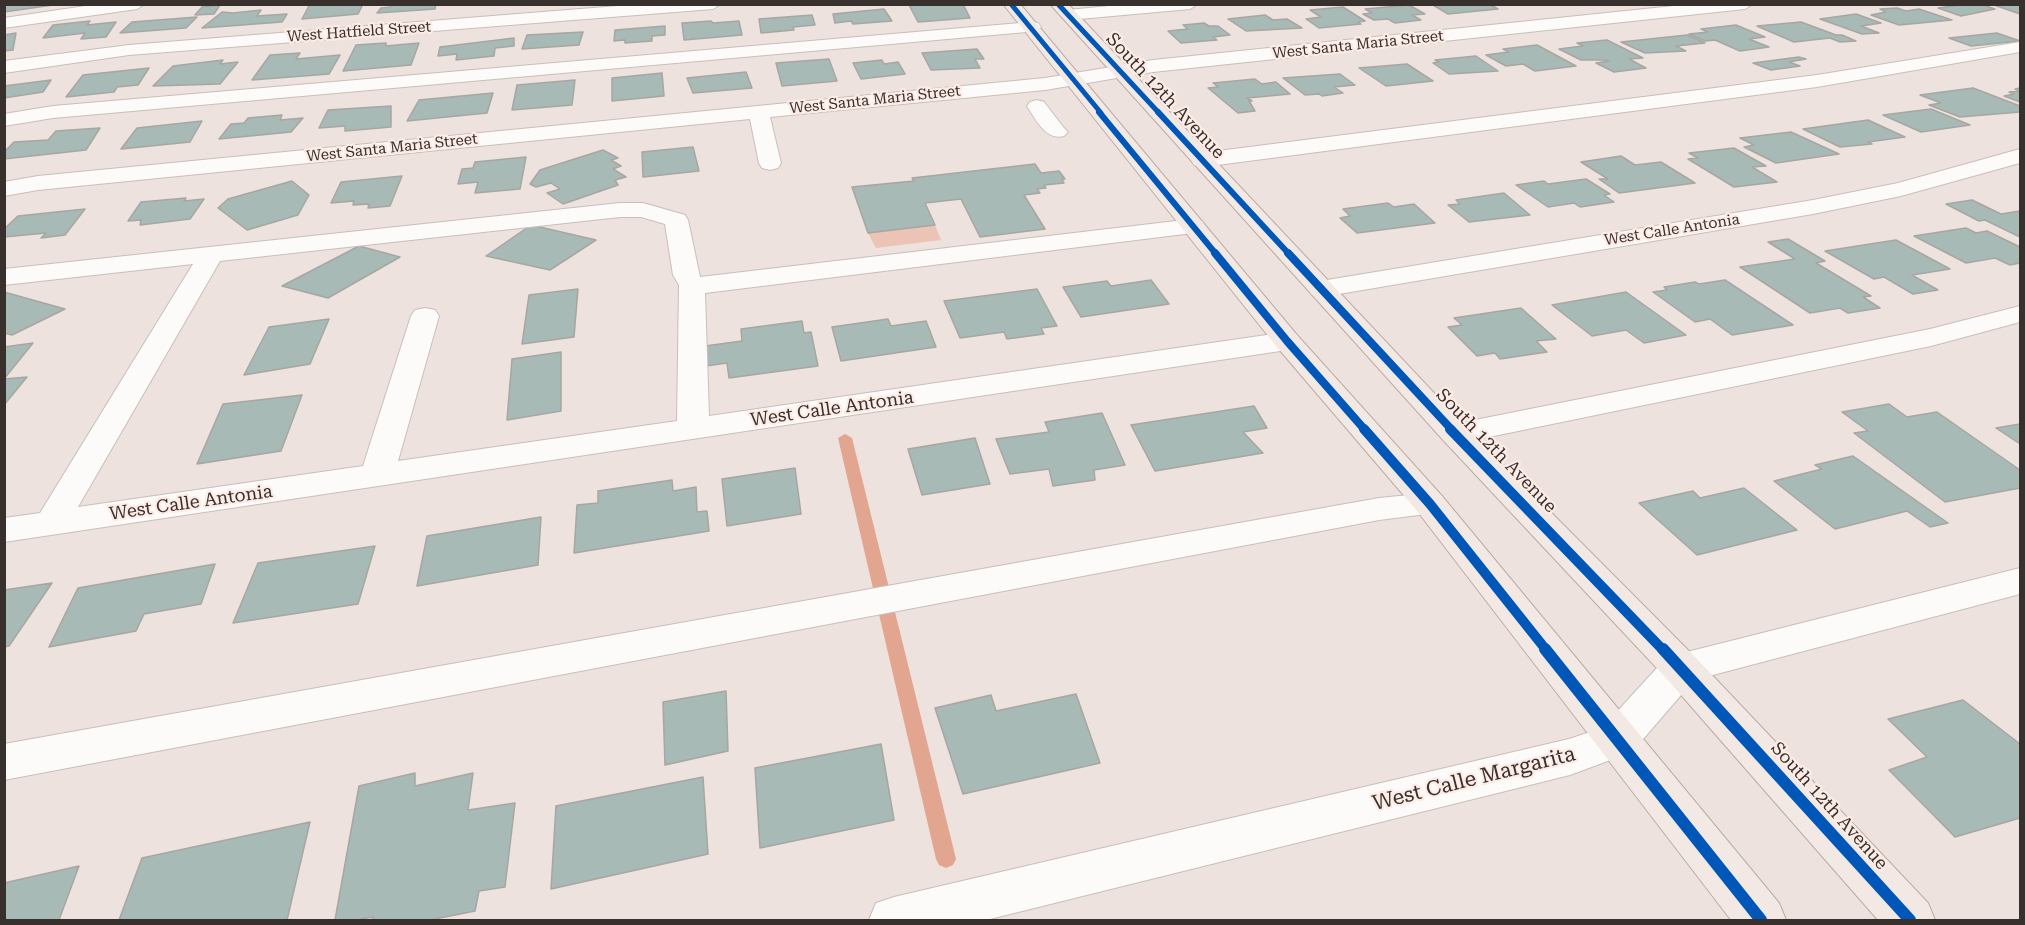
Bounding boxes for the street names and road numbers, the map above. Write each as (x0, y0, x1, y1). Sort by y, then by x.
street label: West Hatfield Street (286, 18, 432, 46)
street label: West Santa Maria Street (1271, 27, 1445, 63)
street label: South 12th Avenue (1101, 29, 1229, 163)
street label: West Santa Maria Street (788, 82, 962, 118)
street label: West Santa Maria Street (305, 130, 479, 166)
street label: West Calle Antonia (1603, 210, 1741, 250)
street label: South 12th Avenue (1431, 384, 1561, 518)
street label: West Calle Antonia (749, 387, 915, 431)
street label: West Calle Antonia (108, 481, 274, 525)
street label: South 12th Avenue (1766, 738, 1892, 874)
street label: West Calle Margarita (1370, 742, 1578, 816)

